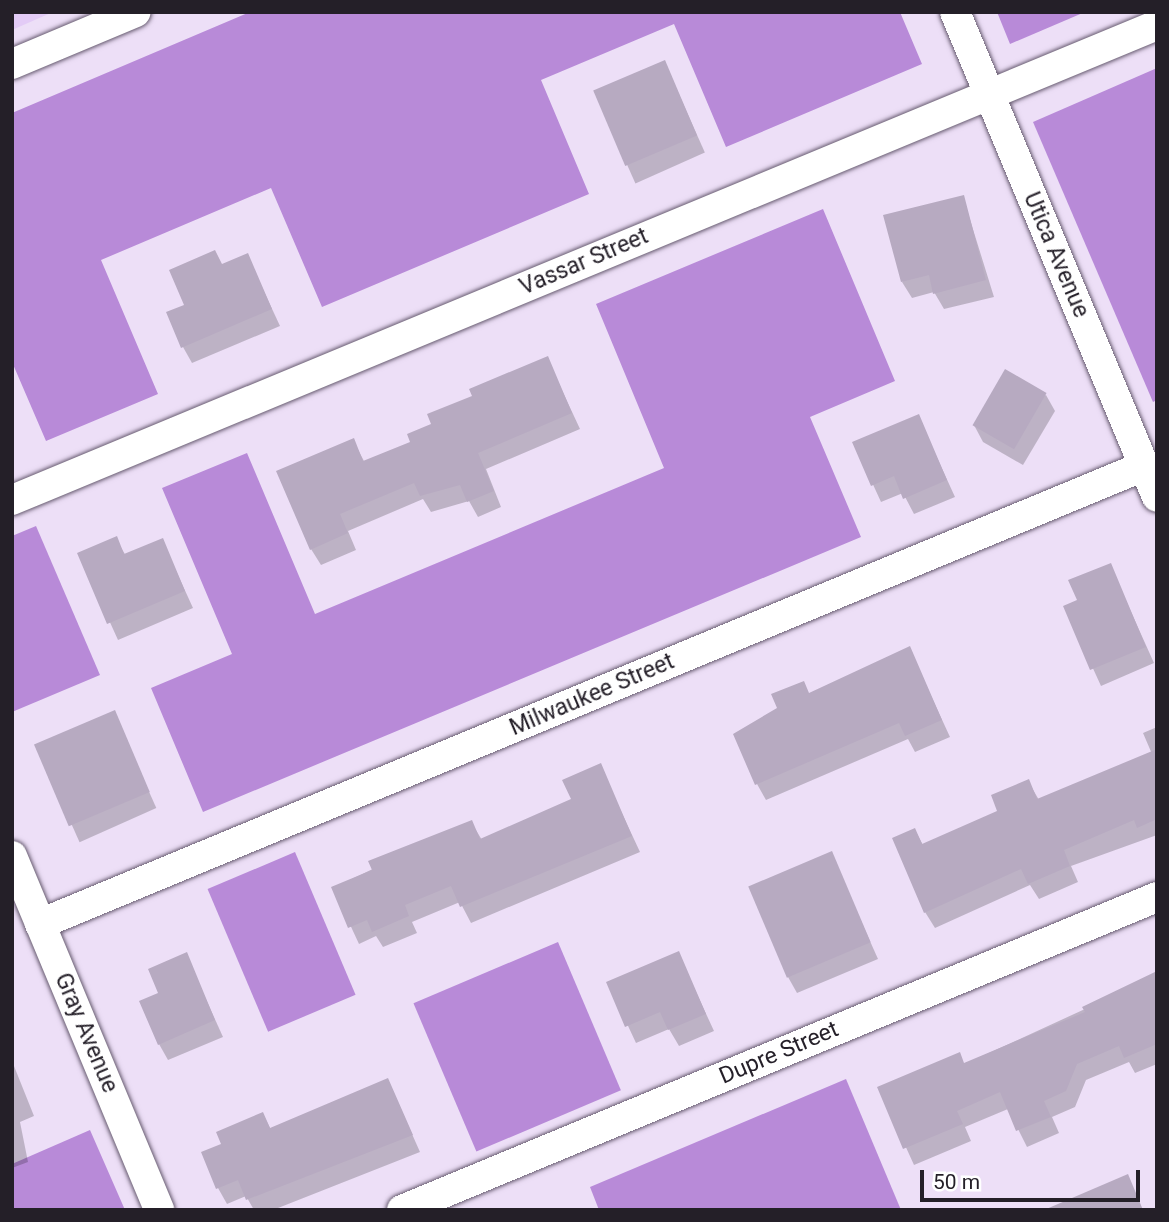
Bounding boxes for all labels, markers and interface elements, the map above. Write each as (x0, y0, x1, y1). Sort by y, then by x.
street label: Utica Avenue (1017, 188, 1095, 322)
street label: Vassar Street (516, 223, 652, 301)
street label: Milwaukee Street (506, 648, 678, 742)
street label: Gray Avenue (48, 969, 124, 1097)
street label: Dupre Street (715, 1016, 843, 1090)
scale bar (924, 1156, 1144, 1200)
text: 50 m (933, 1170, 980, 1194)

